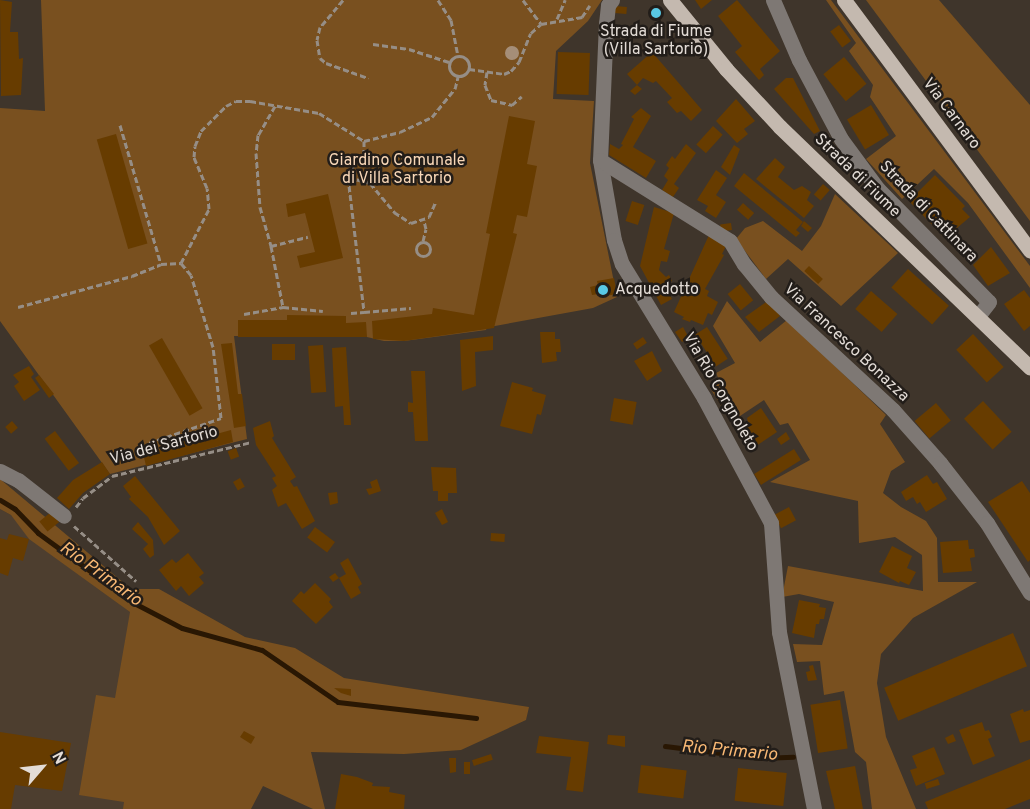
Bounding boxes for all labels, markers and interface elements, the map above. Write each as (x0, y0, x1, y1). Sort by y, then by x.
marker: Strada di Fiume (Villa Sartorio) (649, 6, 663, 20)
place label: Strada di Fiume (Villa Sartorio) (600, 22, 712, 60)
street label: Via Carnaro (918, 75, 984, 153)
street label: Strada di Fiume (810, 130, 904, 222)
park label: Giardino Comunale di Villa Sartorio (329, 151, 465, 189)
street label: Strada di Cattinara (875, 157, 981, 267)
place label: Acquedotto (615, 280, 699, 300)
street label: Via Francesco Bonazza (779, 280, 913, 406)
marker: Acquedotto (596, 283, 610, 297)
street label: Via Rio Corgnoleto (678, 329, 762, 455)
street label: Via dei Sartorio (108, 422, 220, 470)
water label: Rio Primario (55, 538, 145, 612)
north arrow (12, 737, 72, 797)
water label: Rio Primario (680, 737, 778, 767)
text: N (46, 749, 69, 768)

